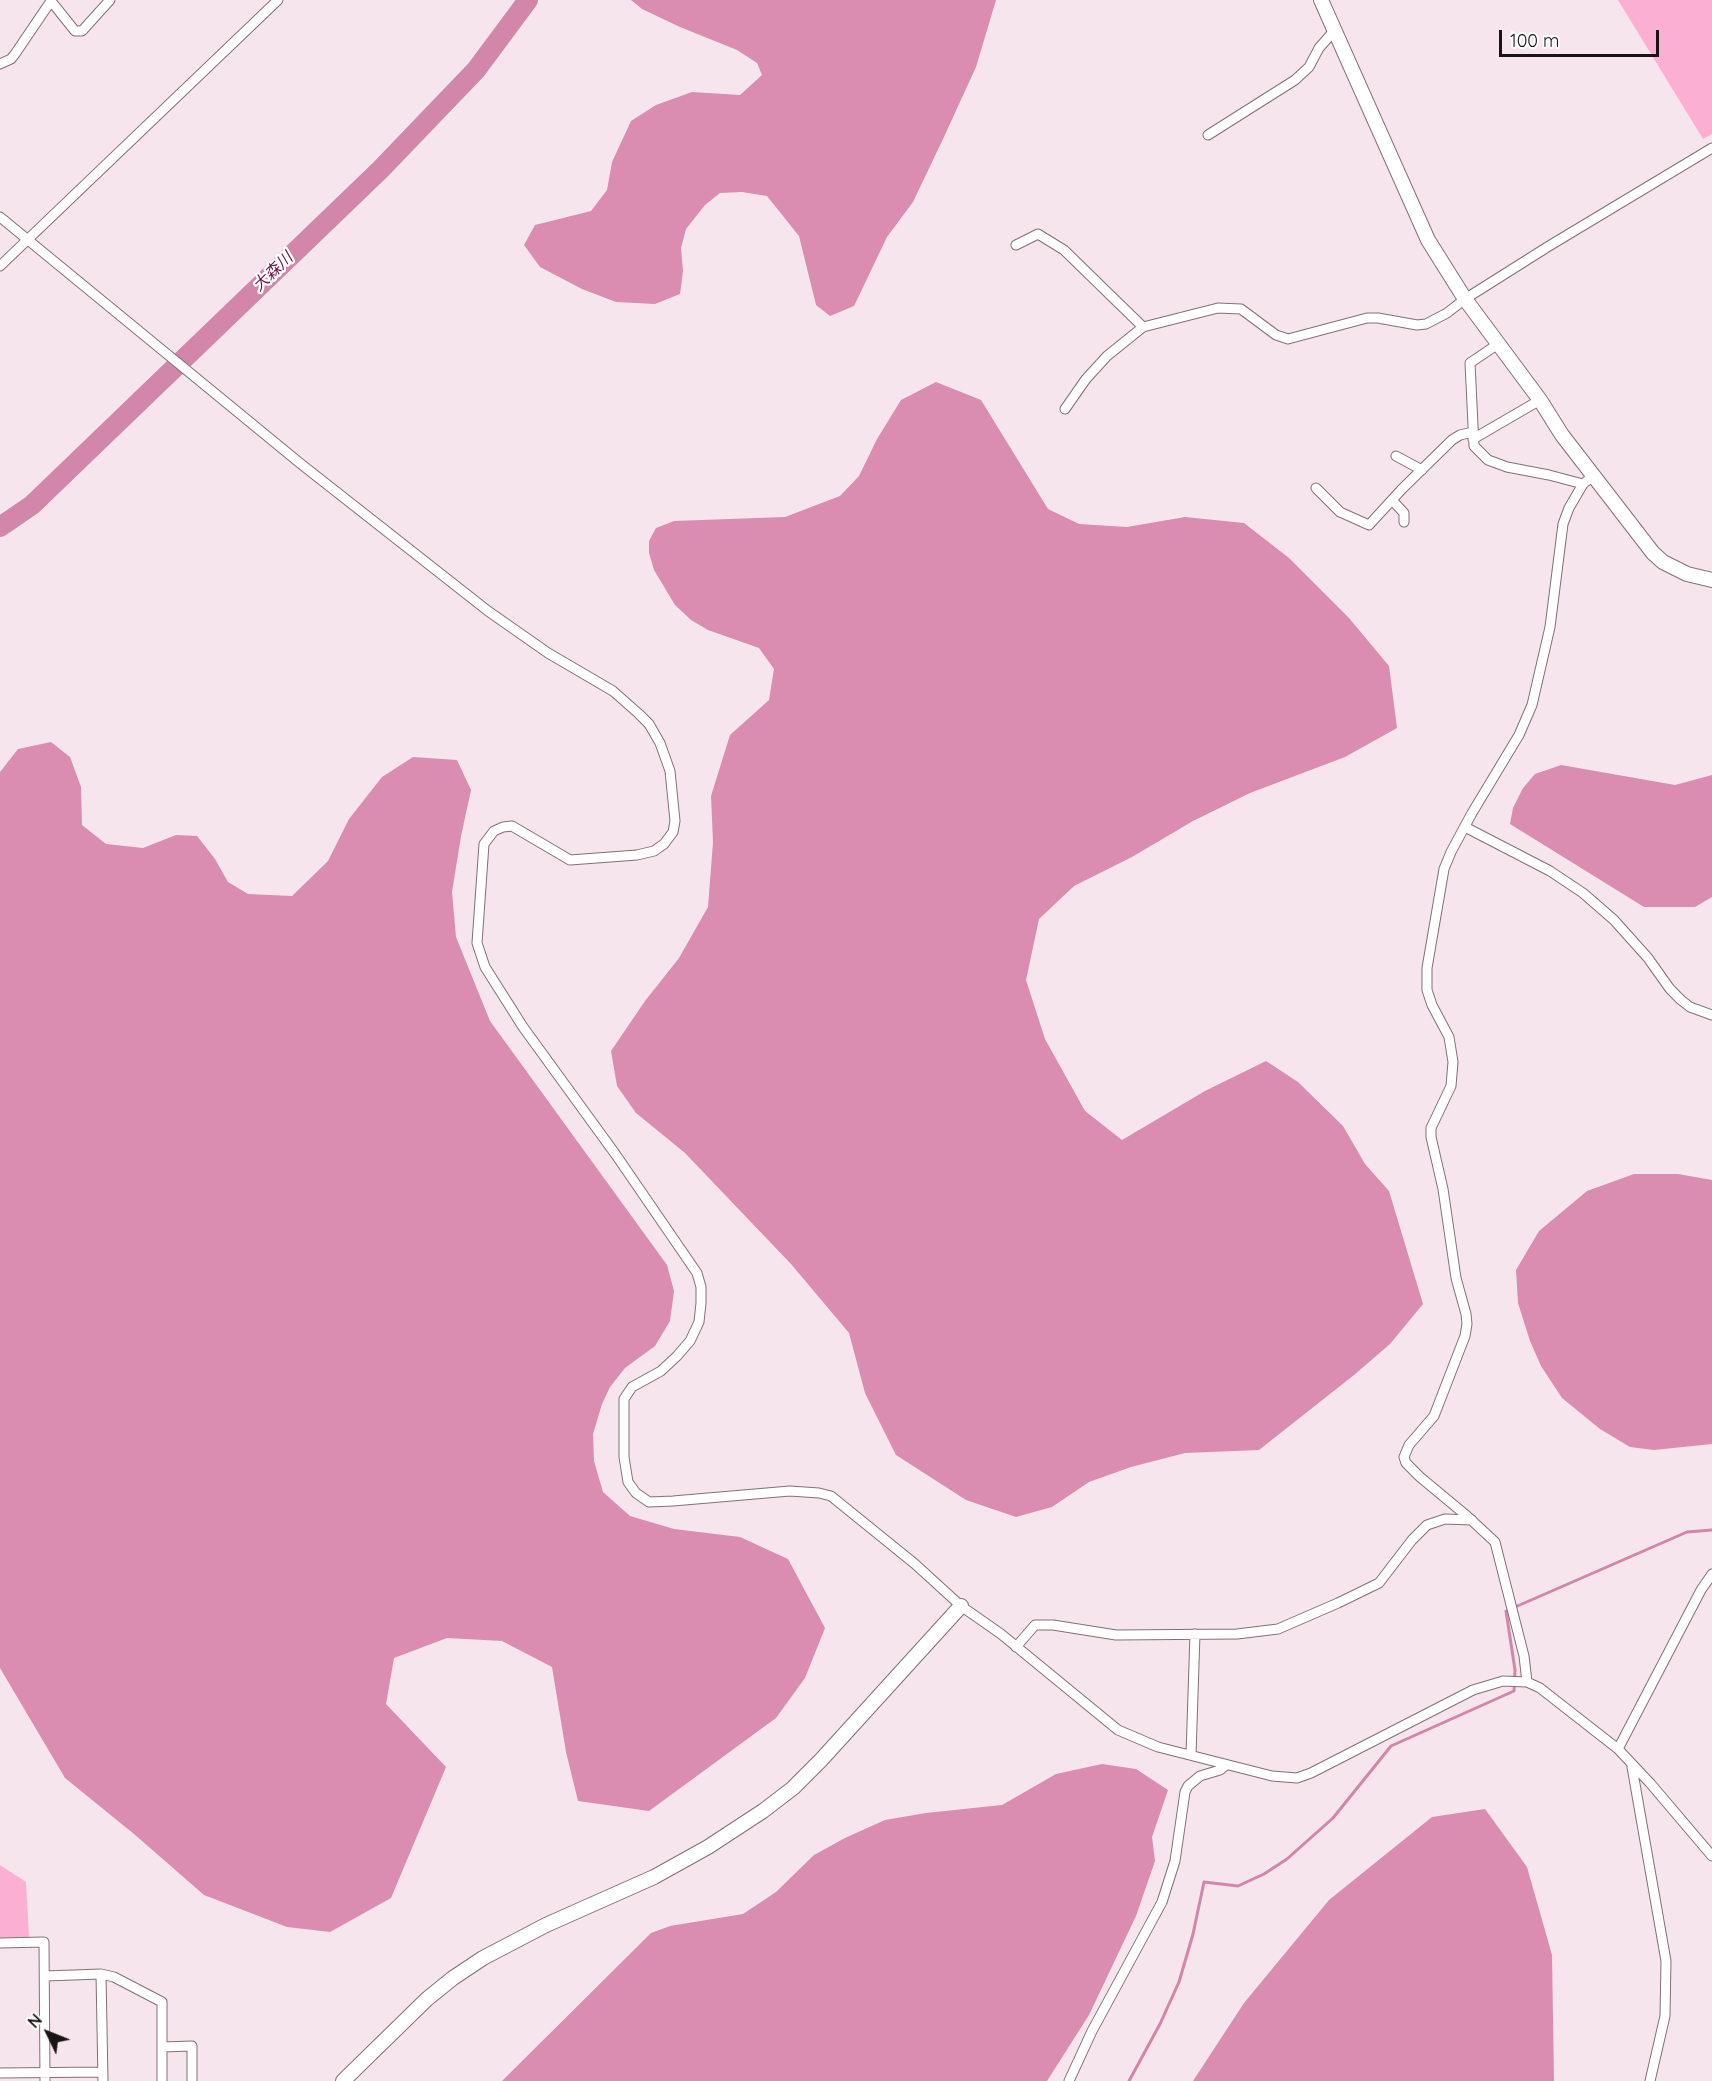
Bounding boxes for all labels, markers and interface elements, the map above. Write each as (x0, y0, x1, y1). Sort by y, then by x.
scale bar (1502, 18, 1662, 56)
text: 100 m (1510, 29, 1559, 52)
water label: 大森川 (249, 248, 297, 296)
north arrow (18, 2003, 78, 2063)
text: N (24, 2010, 46, 2032)

